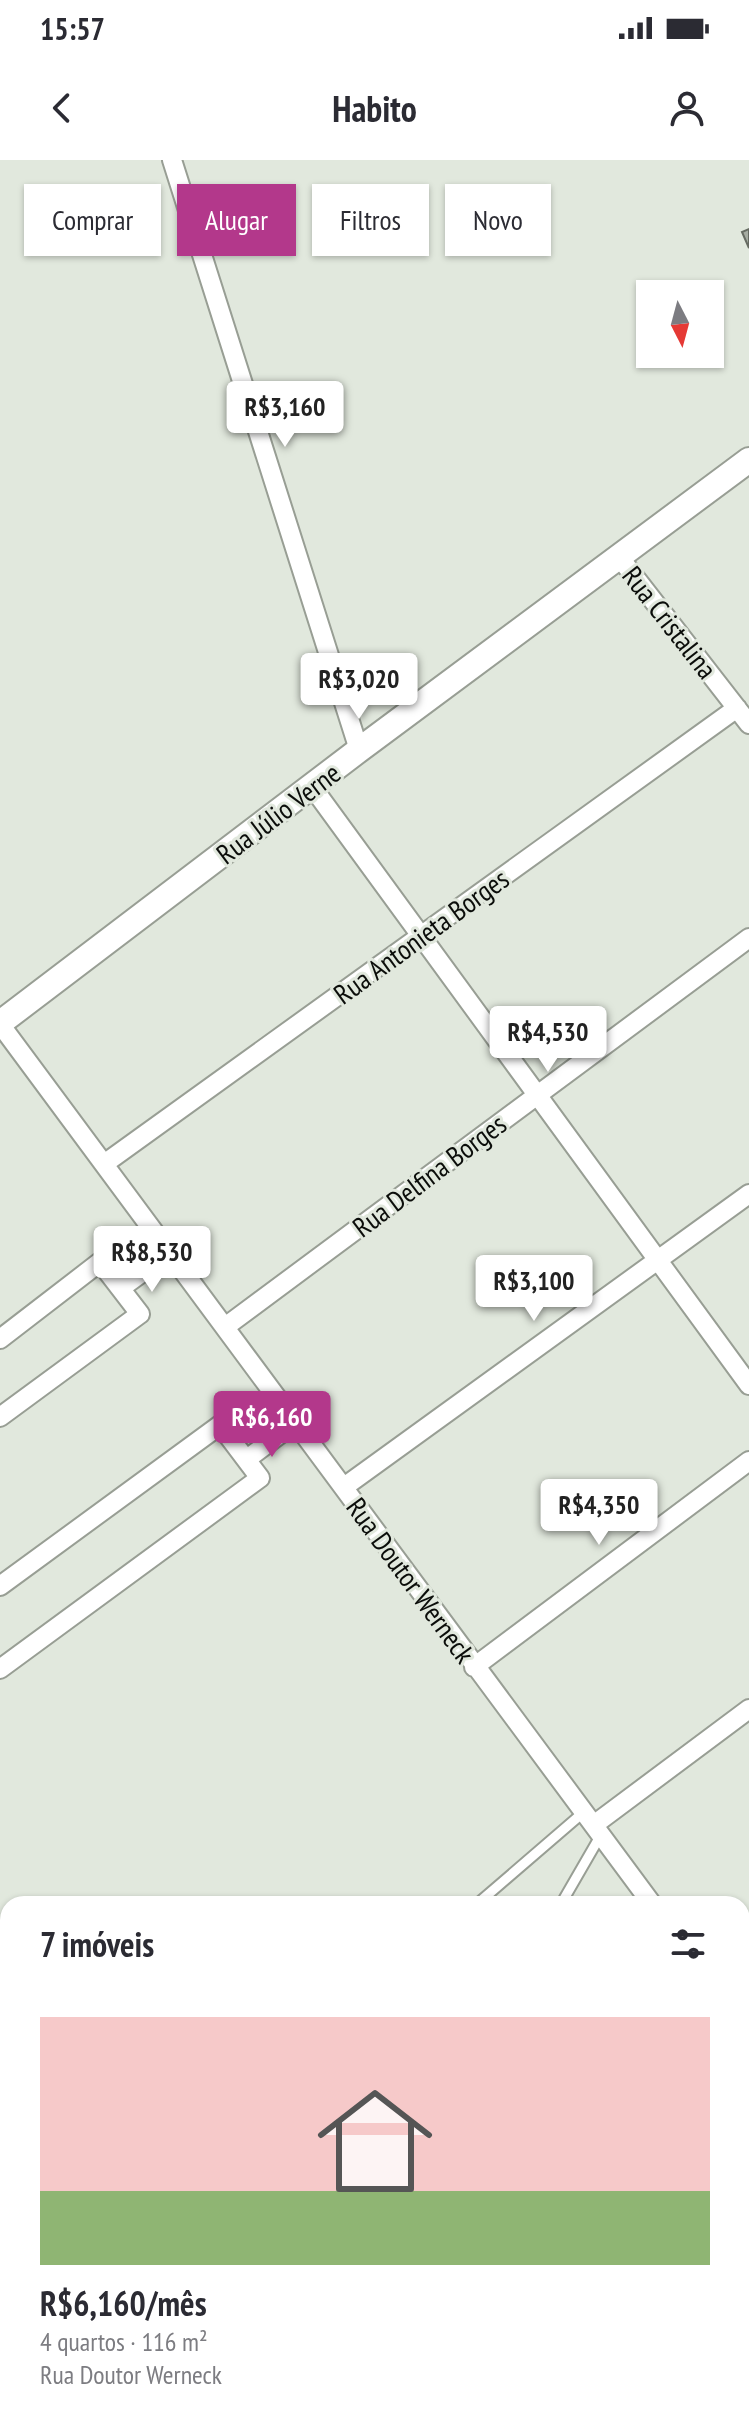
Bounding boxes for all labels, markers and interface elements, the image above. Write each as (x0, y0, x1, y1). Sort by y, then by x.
text: 15:57 (40, 9, 105, 48)
text: Habito (332, 85, 417, 132)
icon: back (40, 86, 84, 130)
icon: person (665, 86, 709, 130)
chip: Comprar (24, 184, 161, 256)
chip: Alugar (177, 184, 296, 256)
chip: Filtros (312, 184, 429, 256)
chip: Novo (445, 184, 551, 256)
north arrow (636, 280, 724, 368)
map controls (636, 280, 724, 368)
pin: R$3,160 (211, 381, 359, 449)
text: R$3,160 (245, 390, 325, 423)
street label: Rua Cristalina (614, 558, 726, 686)
pin: R$3,020 (285, 653, 433, 721)
text: R$3,020 (319, 662, 399, 695)
street label: Rua Júlio Verne (208, 754, 348, 872)
street label: Rua Antonieta Borges (326, 860, 516, 1012)
pin: R$4,530 (474, 1006, 622, 1074)
text: R$4,530 (508, 1015, 588, 1048)
street label: Rua Delfina Borges (345, 1105, 513, 1245)
pin: R$8,530 (78, 1226, 226, 1294)
text: R$8,530 (112, 1235, 192, 1268)
pin: R$3,100 (460, 1255, 608, 1323)
text: R$3,100 (494, 1264, 574, 1297)
pin: R$6,160 (198, 1391, 346, 1459)
text: R$6,160 (232, 1400, 312, 1433)
pin: R$4,350 (525, 1479, 673, 1547)
text: R$4,350 (559, 1488, 639, 1521)
street label: Rua Doutor Werneck (338, 1490, 484, 1670)
text: 7 imóveis (40, 1922, 154, 1966)
icon: filters (666, 1922, 710, 1966)
icon: home (303, 2069, 447, 2213)
text: R$6,160/mês (40, 2281, 207, 2325)
text: 4 quartos · 116 m² (40, 2325, 208, 2358)
text: Rua Doutor Werneck (40, 2358, 222, 2391)

